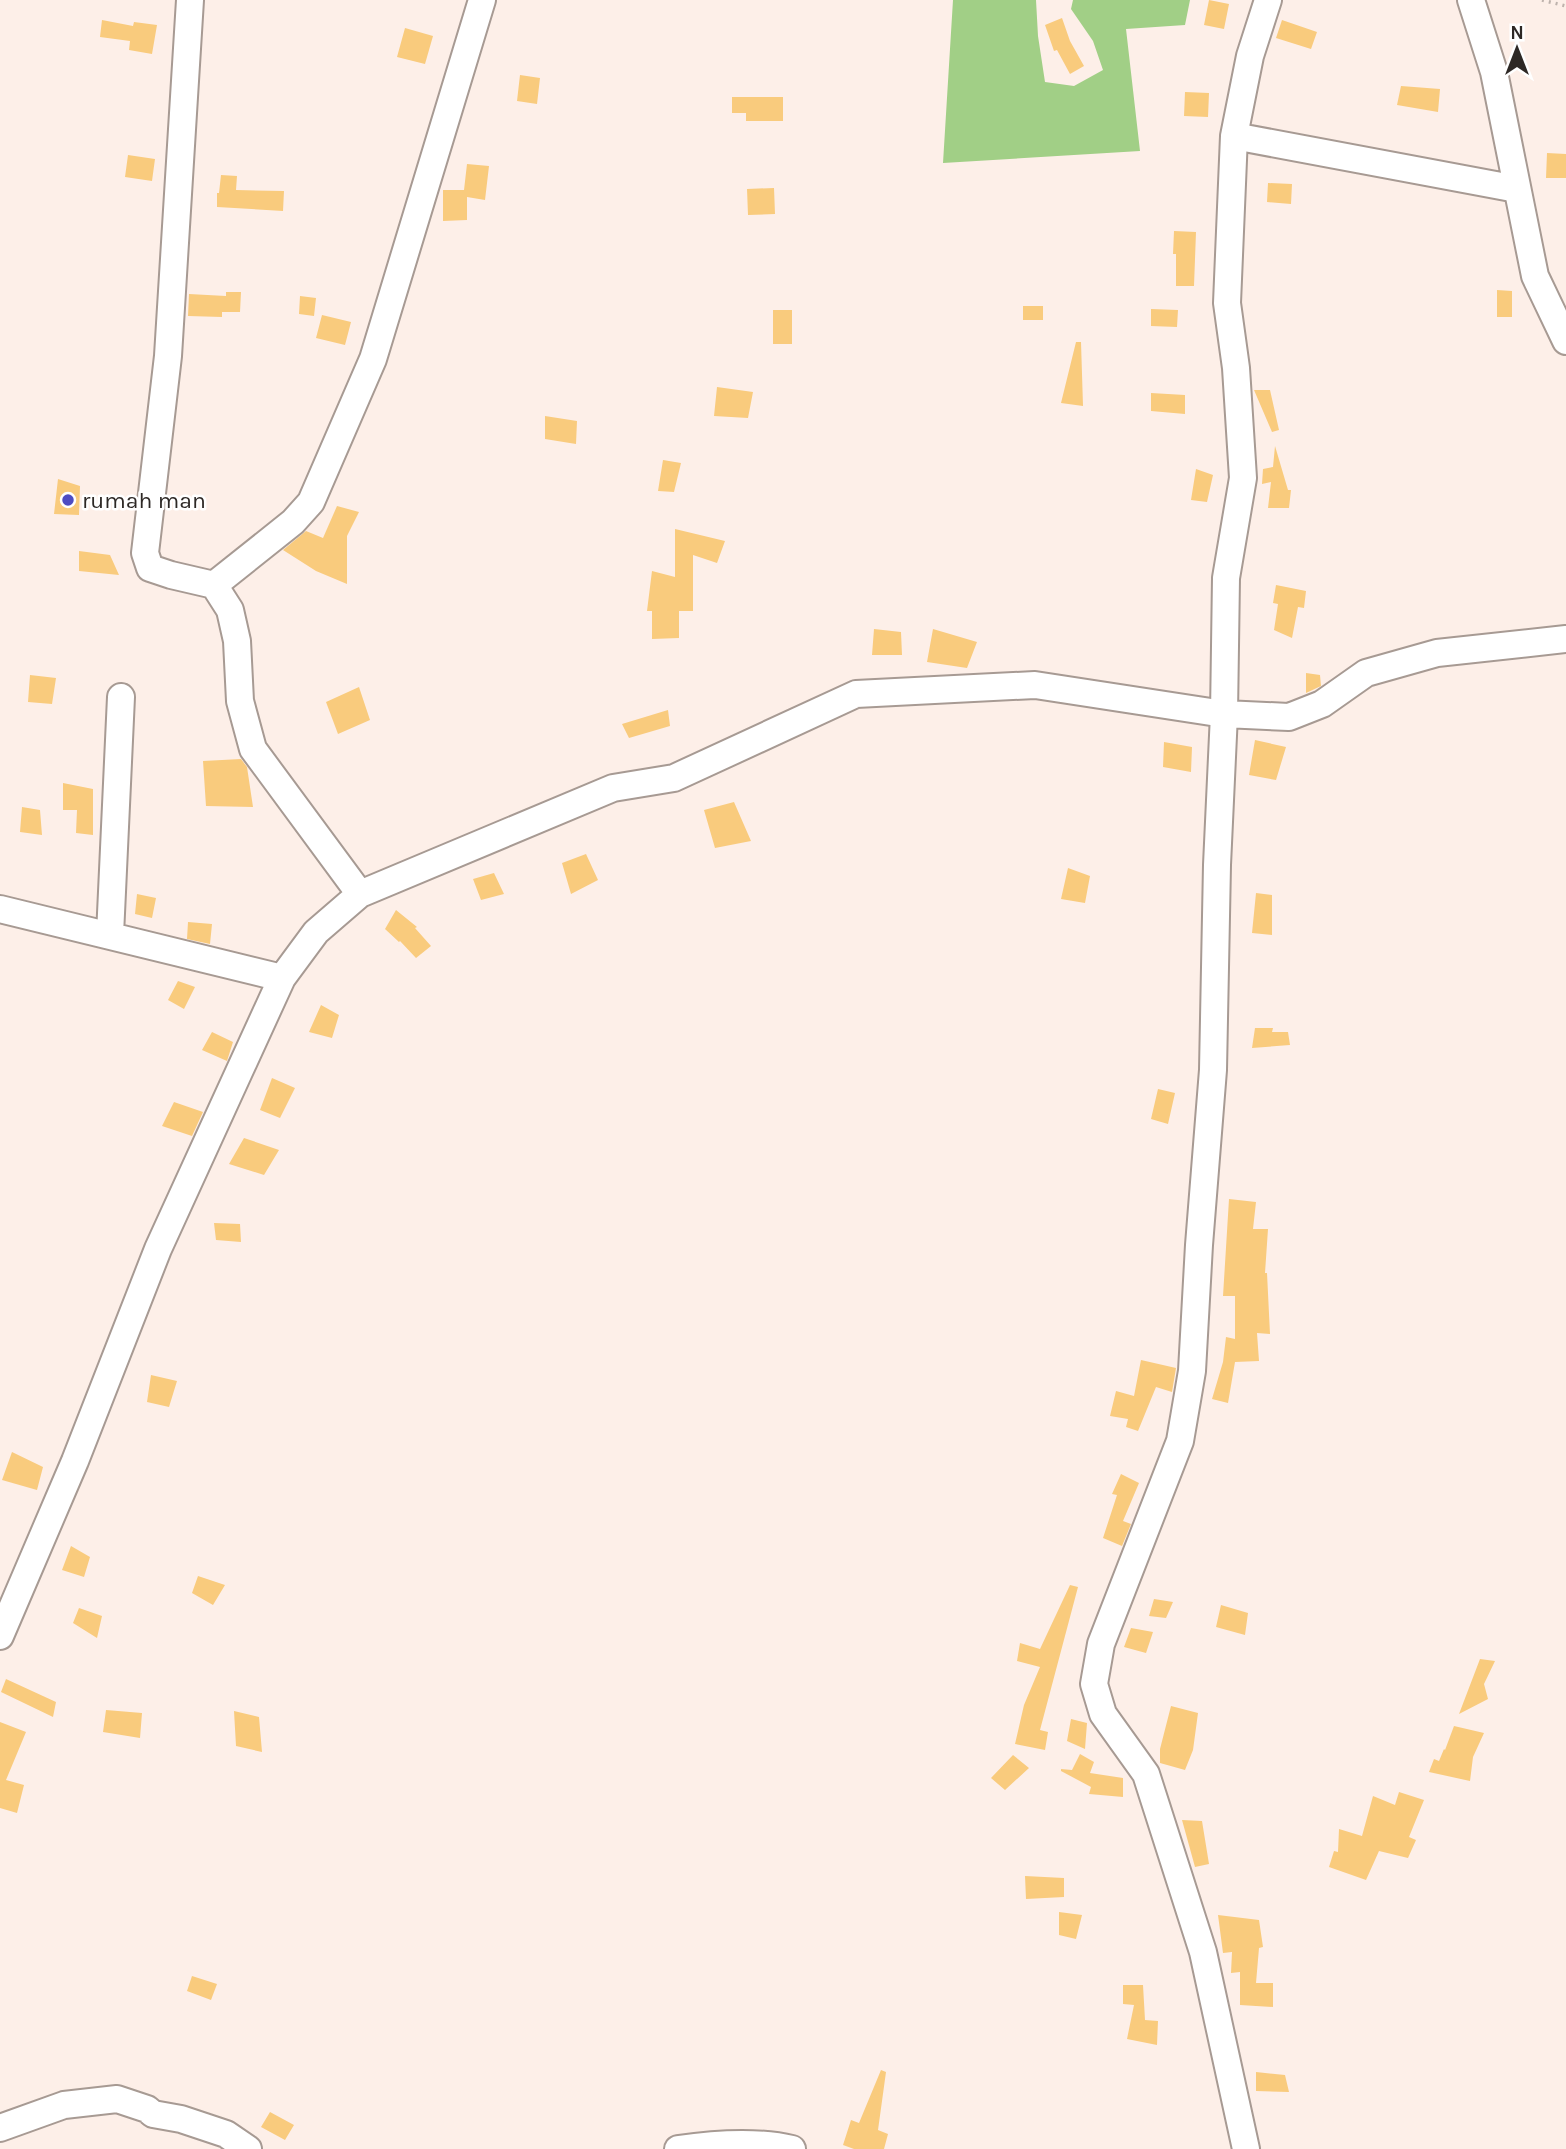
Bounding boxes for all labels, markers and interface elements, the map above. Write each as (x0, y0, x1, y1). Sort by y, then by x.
north arrow (1482, 14, 1552, 84)
text: N (1510, 22, 1524, 44)
place label: rumah man (82, 487, 206, 514)
marker: rumah man (60, 492, 76, 508)

